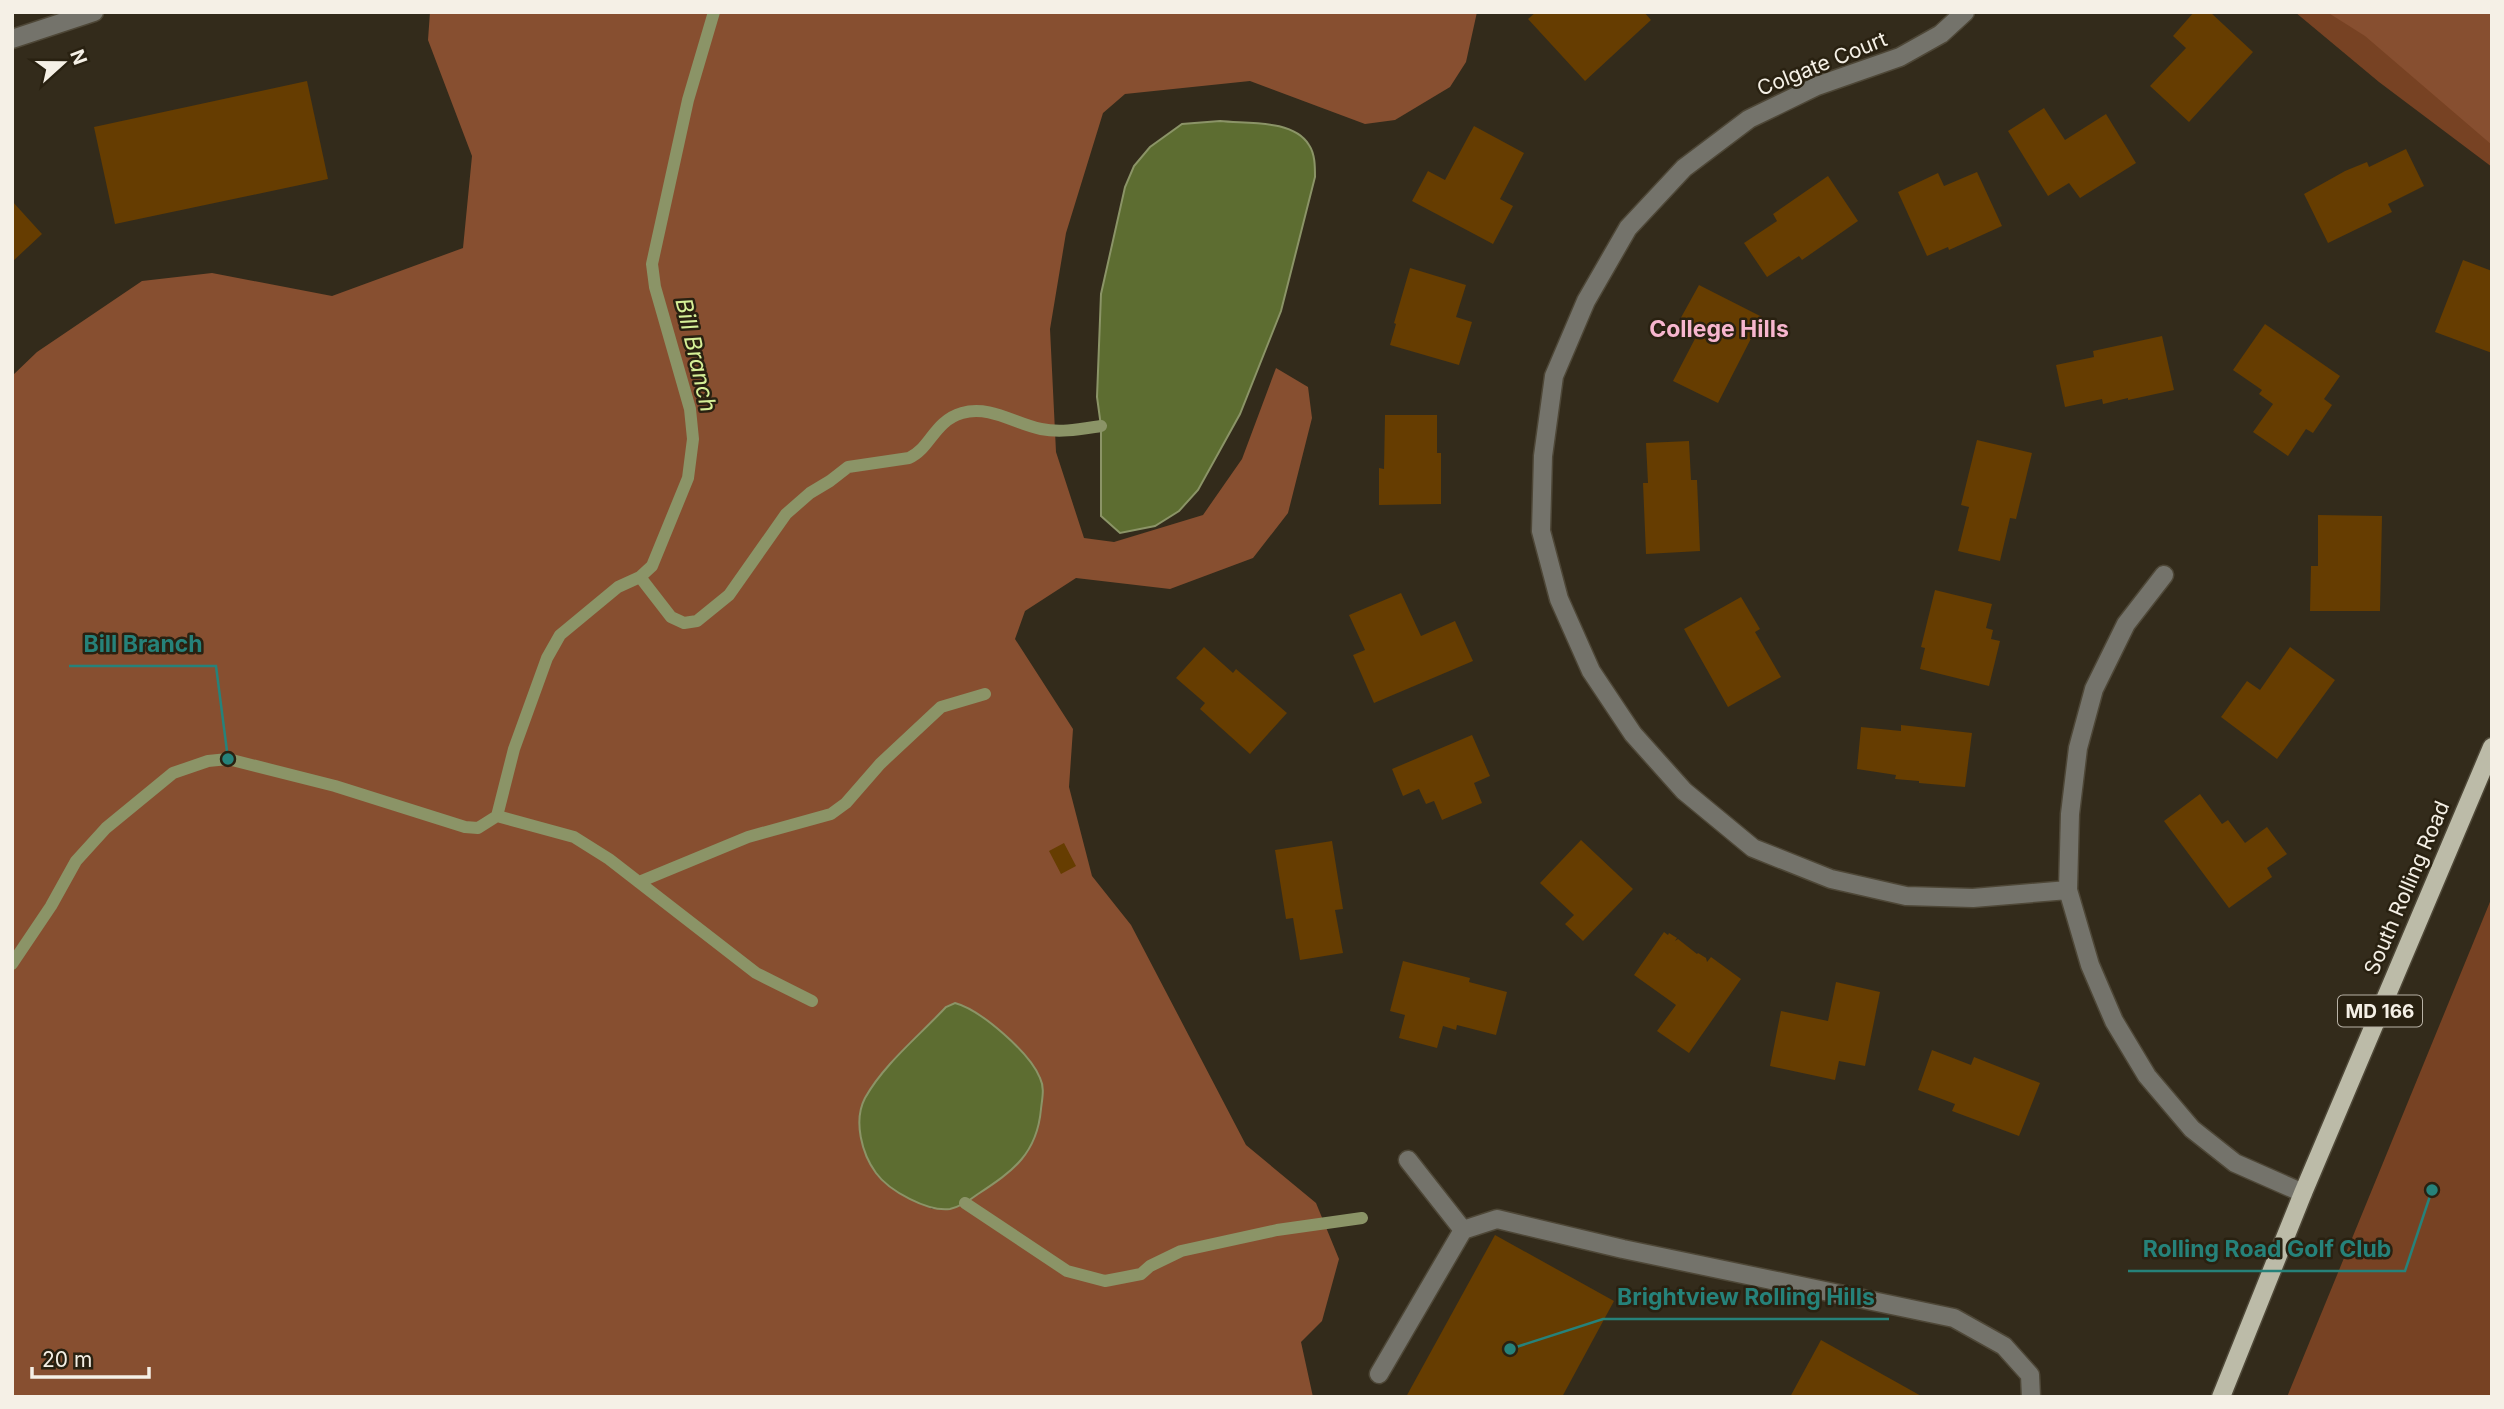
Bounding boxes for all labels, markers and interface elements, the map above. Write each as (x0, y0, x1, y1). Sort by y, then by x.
street label: Colgate Court (1753, 26, 1891, 101)
north arrow (28, 28, 98, 98)
text: N (65, 46, 92, 68)
water label: Bill Branch (669, 295, 723, 415)
district label: College Hills (1649, 315, 1789, 343)
callout: Bill Branch (69, 622, 216, 666)
text: Bill Branch (83, 630, 203, 658)
street label: South Rolling Road (2359, 797, 2455, 979)
road number: MD 166 (2338, 995, 2422, 1026)
callout: Rolling Road Golf Club (2128, 1227, 2405, 1271)
text: Rolling Road Golf Club (2143, 1235, 2391, 1263)
callout: Brightview Rolling Hills (1603, 1275, 1889, 1319)
text: Brightview Rolling Hills (1617, 1283, 1875, 1311)
scale bar (32, 1336, 149, 1380)
text: 20 m (42, 1347, 92, 1372)

